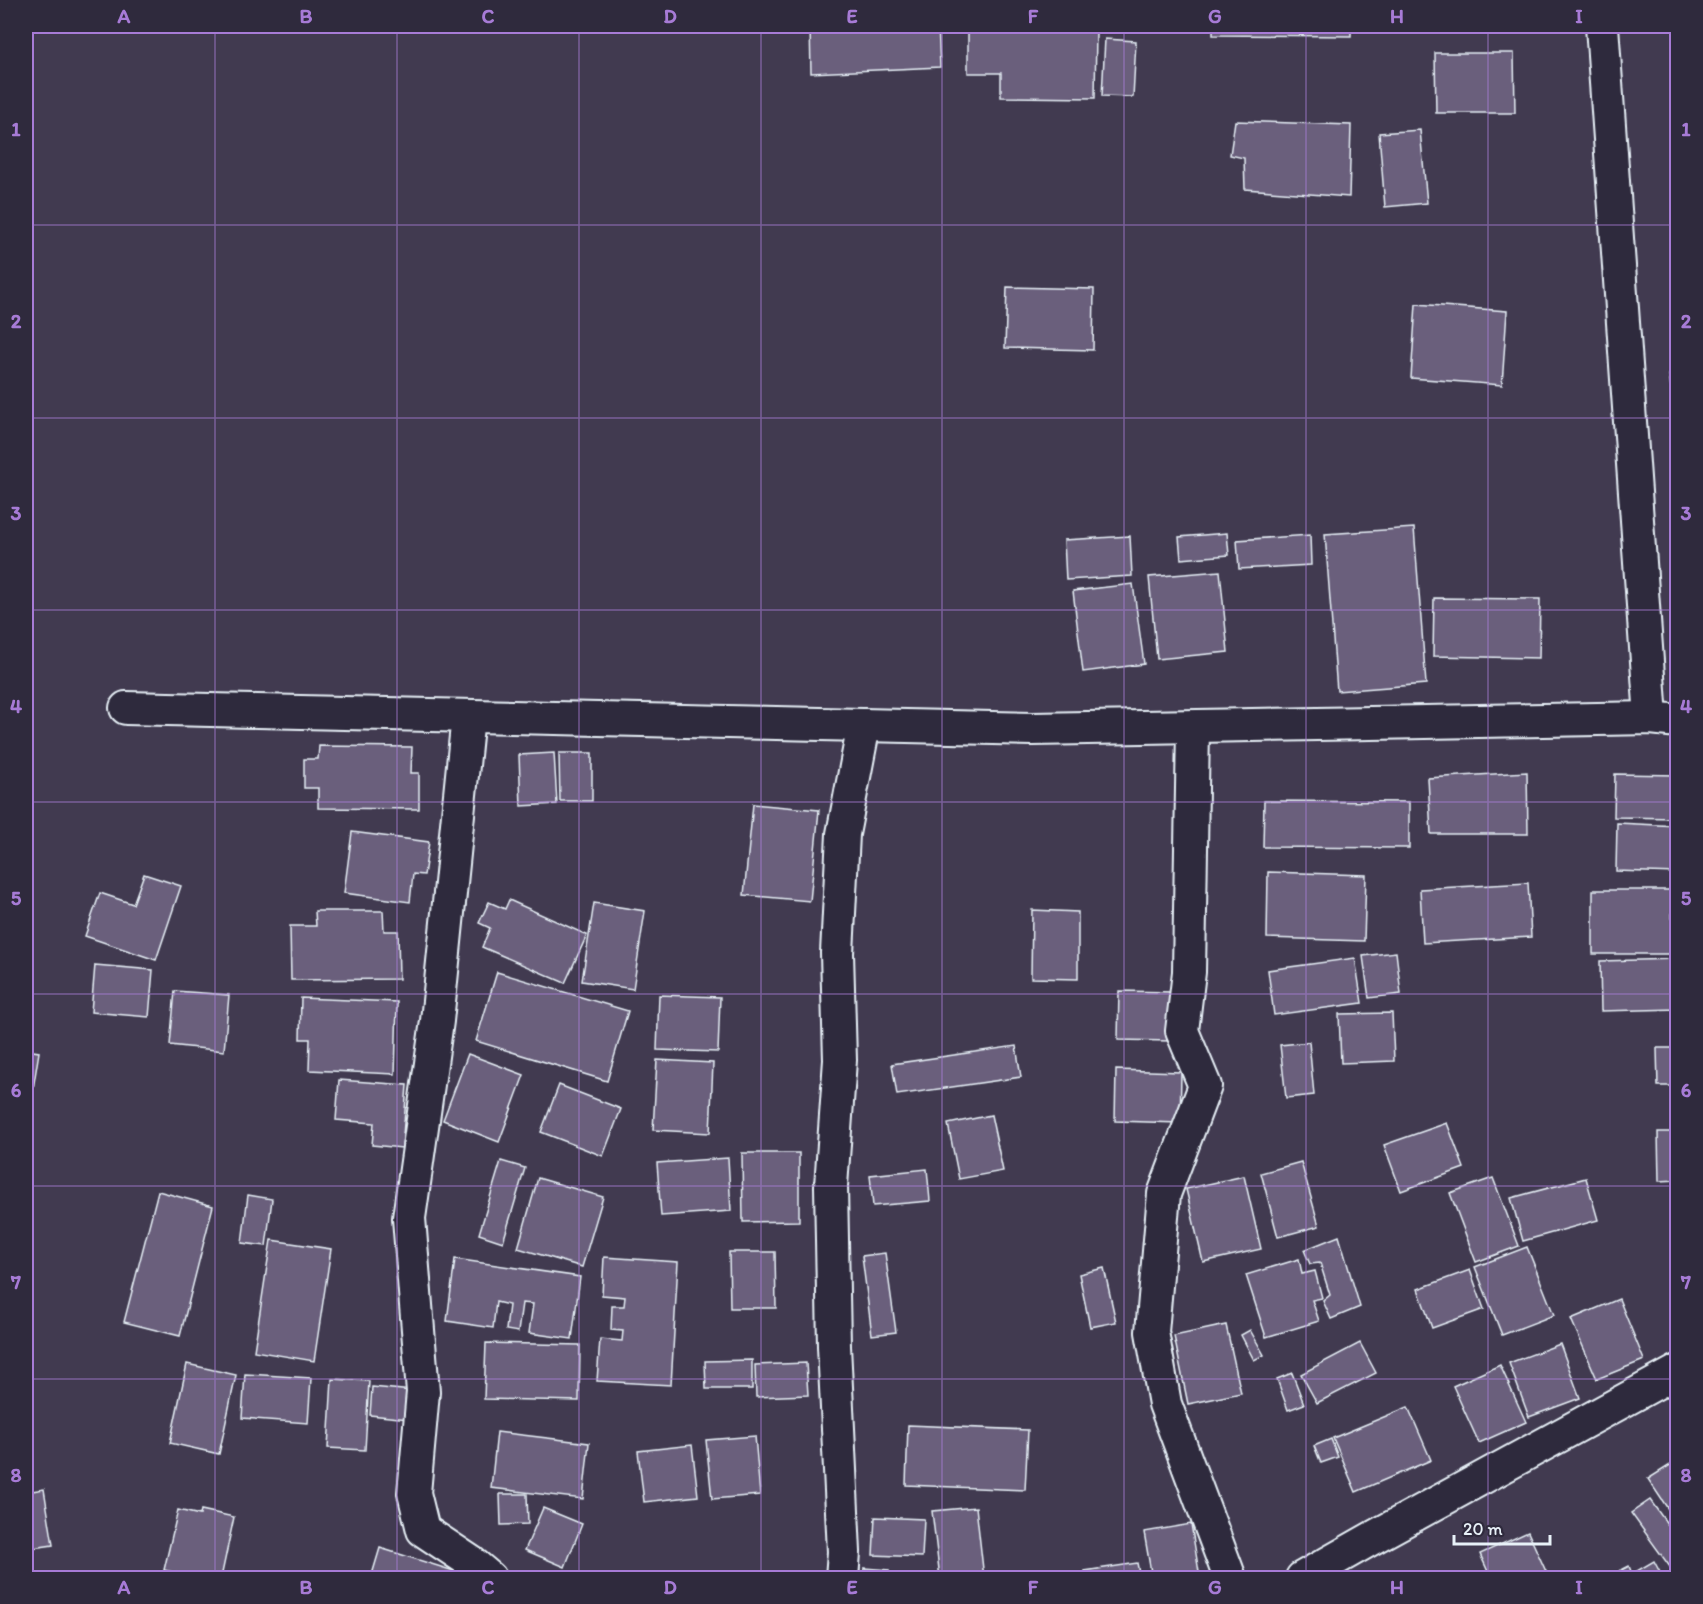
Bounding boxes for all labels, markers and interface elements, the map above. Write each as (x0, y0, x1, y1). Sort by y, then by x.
text: A (117, 4, 131, 28)
text: B (300, 4, 313, 28)
text: C (482, 4, 495, 28)
text: D (663, 4, 677, 28)
text: E (846, 4, 858, 28)
text: F (1028, 4, 1039, 28)
text: G (1208, 4, 1222, 28)
text: H (1390, 4, 1404, 28)
text: I (1575, 4, 1583, 28)
text: 1 (11, 117, 21, 141)
text: 1 (1681, 117, 1691, 141)
text: 2 (11, 309, 22, 333)
text: 2 (1681, 309, 1692, 333)
text: 3 (11, 501, 22, 525)
text: 3 (1681, 501, 1692, 525)
text: 4 (10, 694, 22, 718)
text: 4 (1680, 694, 1692, 718)
text: 5 (11, 886, 22, 910)
text: 5 (1681, 886, 1692, 910)
text: 6 (11, 1078, 22, 1102)
text: 6 (1681, 1078, 1692, 1102)
text: 7 (10, 1270, 21, 1294)
text: 7 (1680, 1270, 1691, 1294)
text: 8 (11, 1463, 22, 1487)
text: 8 (1681, 1463, 1692, 1487)
scale bar (1454, 1508, 1550, 1546)
text: 20 m (1463, 1518, 1503, 1540)
text: A (117, 1575, 131, 1599)
text: B (300, 1575, 313, 1599)
text: C (482, 1575, 495, 1599)
text: D (663, 1575, 677, 1599)
text: E (846, 1575, 858, 1599)
text: F (1028, 1575, 1039, 1599)
text: G (1208, 1575, 1222, 1599)
text: H (1390, 1575, 1404, 1599)
text: I (1575, 1575, 1583, 1599)

